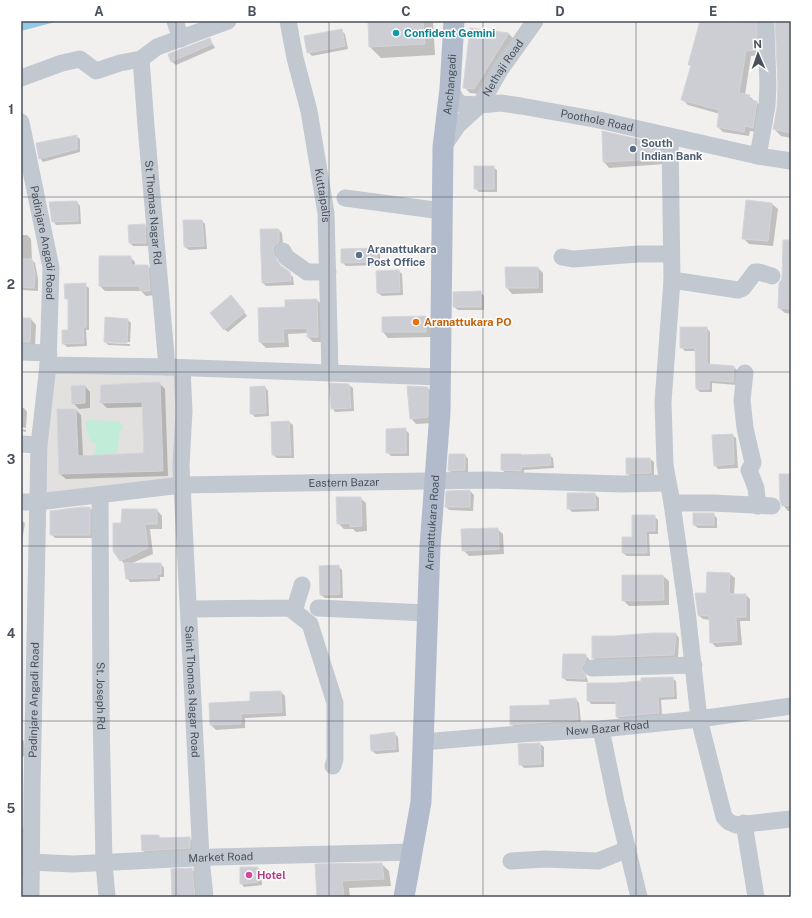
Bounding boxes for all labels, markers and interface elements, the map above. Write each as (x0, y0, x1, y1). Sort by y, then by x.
text: A (94, 4, 104, 19)
text: B (248, 4, 257, 19)
text: C (401, 4, 411, 19)
text: D (555, 4, 565, 19)
text: E (709, 4, 717, 19)
place label: Confident Gemini (404, 27, 495, 39)
marker: Confident Gemini (391, 28, 401, 38)
north arrow (738, 34, 778, 74)
street label: Nethaji Road (480, 37, 526, 99)
text: N (753, 38, 762, 50)
street label: Anchangadi (441, 54, 458, 116)
text: 1 (8, 102, 14, 117)
street label: Poothole Road (560, 107, 635, 134)
place label: South Indian Bank (641, 137, 703, 162)
marker: South Indian Bank (628, 144, 638, 154)
street label: St Thomas Nagar Rd (143, 160, 164, 265)
street label: Kuttaipalis (313, 167, 332, 223)
street label: Padinjare Angadi Road (28, 184, 57, 300)
place label: Aranattukara Post Office (367, 243, 437, 268)
marker: Aranattukara Post Office (354, 250, 364, 260)
text: 2 (7, 277, 15, 292)
place label: Aranattukara PO (424, 316, 512, 328)
marker: Aranattukara PO (411, 317, 421, 327)
text: 3 (7, 452, 16, 467)
street label: Aranattukara Road (423, 475, 441, 571)
street label: Eastern Bazar (308, 476, 380, 489)
street label: Saint Thomas Nagar Road (183, 625, 202, 758)
text: 4 (7, 626, 16, 641)
street label: Padinjare Angadi Road (27, 642, 41, 758)
street label: St. Joseph Rd (95, 662, 107, 730)
street label: New Bazar Road (565, 718, 650, 737)
text: 5 (7, 801, 16, 816)
street label: Market Road (188, 850, 253, 864)
place label: Hotel (257, 869, 286, 881)
marker: Hotel (244, 870, 254, 880)

